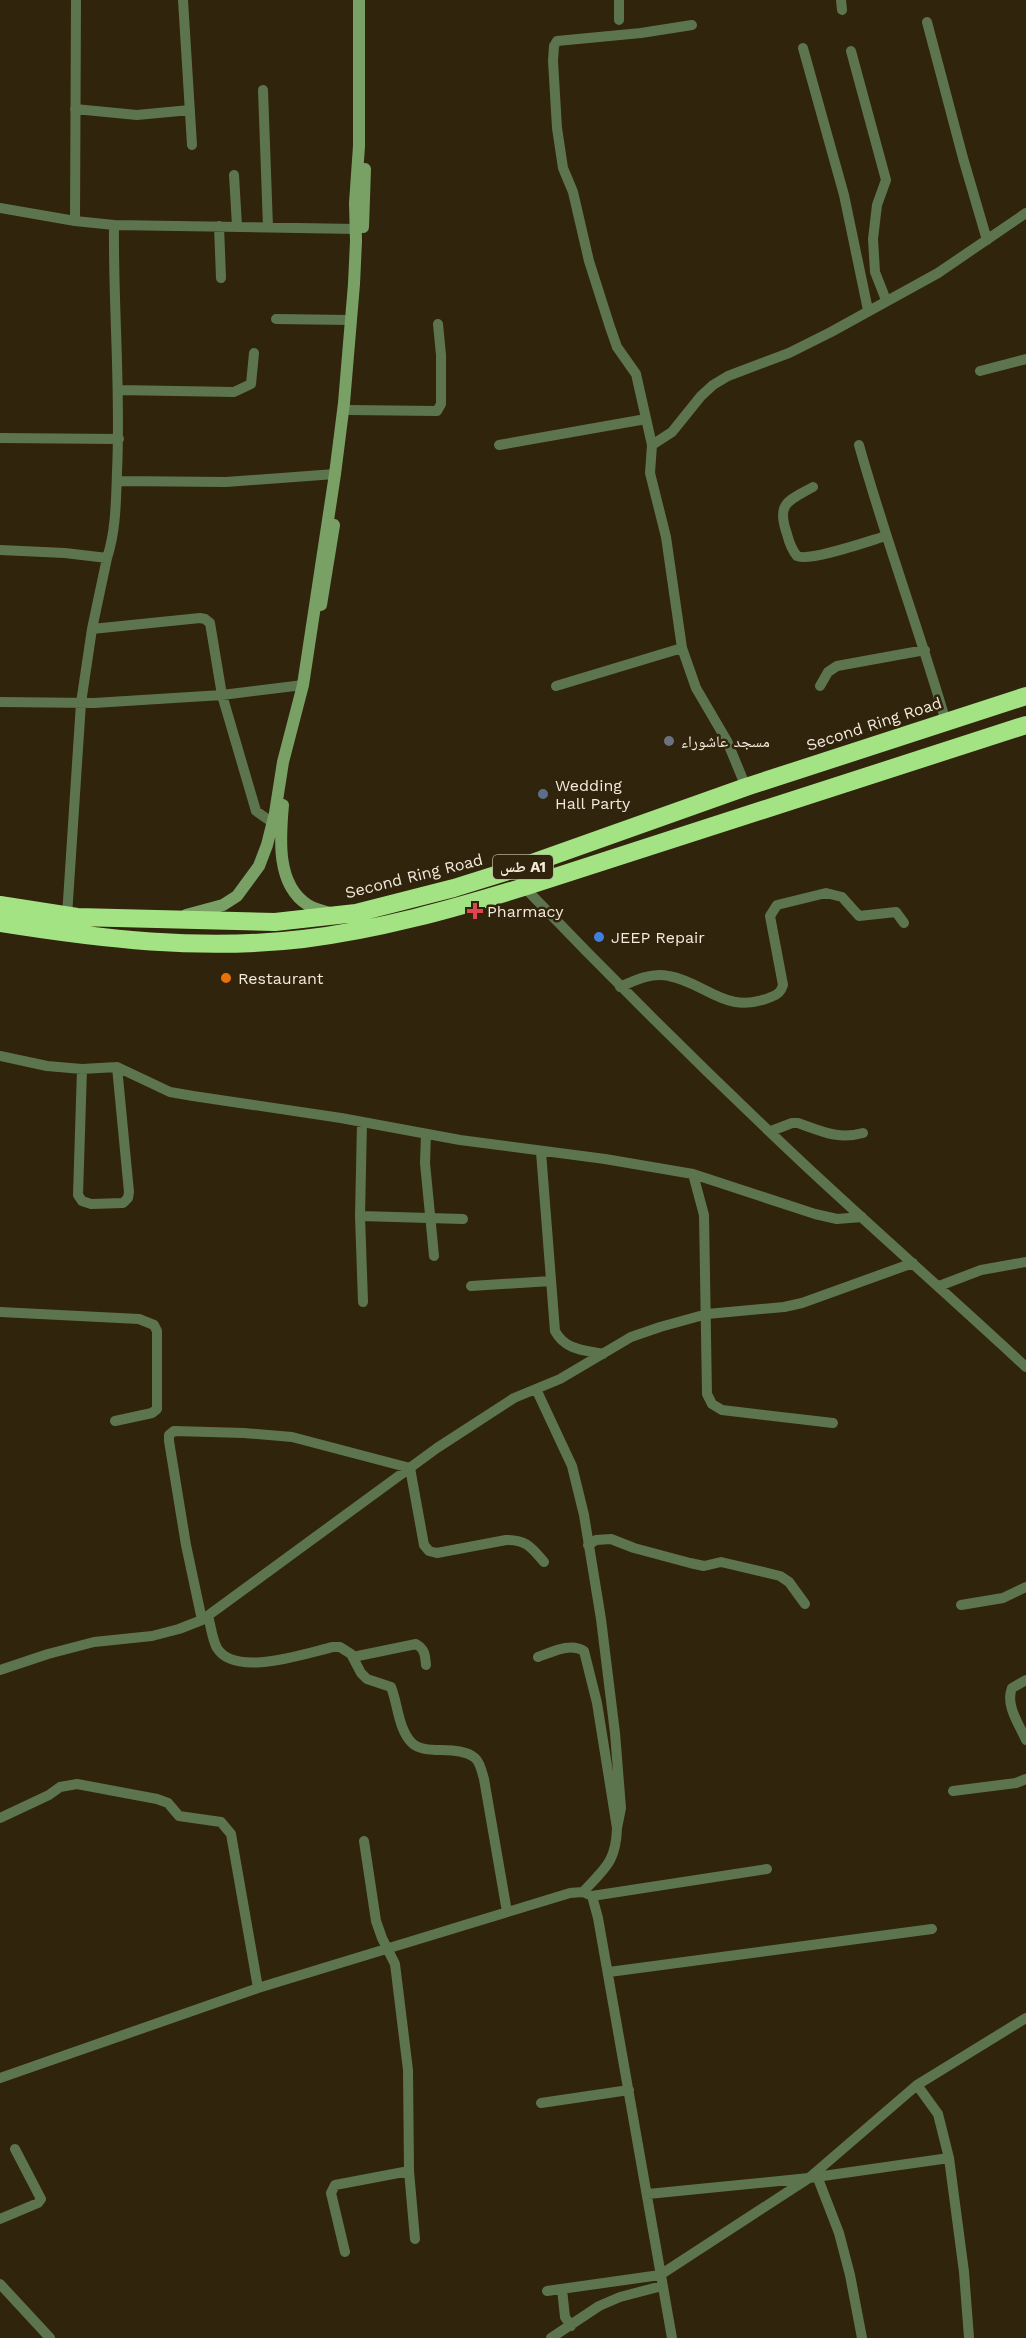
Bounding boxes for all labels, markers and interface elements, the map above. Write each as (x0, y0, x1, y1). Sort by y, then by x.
street label: Second Ring Road (804, 693, 944, 755)
place label: مسجد عاشوراء (681, 732, 770, 751)
marker: مسجد عاشوراء (662, 734, 676, 748)
place label: Wedding Hall Party (555, 776, 631, 813)
marker: Wedding Hall Party (536, 787, 550, 801)
street label: Second Ring Road (343, 850, 485, 902)
road number: طس A1 (493, 855, 553, 879)
place label: Pharmacy (487, 902, 564, 921)
marker: Pharmacy (468, 904, 482, 918)
place label: JEEP Repair (611, 928, 705, 947)
marker: JEEP Repair (592, 930, 606, 944)
place label: Restaurant (238, 969, 324, 988)
marker: Restaurant (219, 971, 233, 985)

